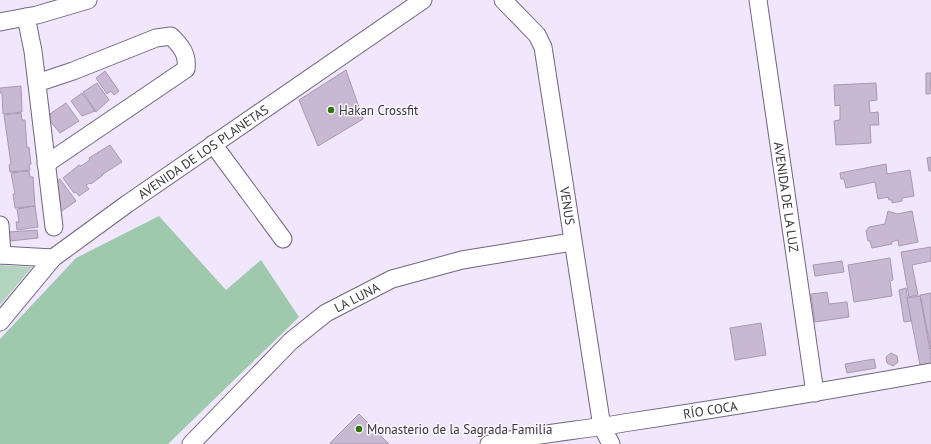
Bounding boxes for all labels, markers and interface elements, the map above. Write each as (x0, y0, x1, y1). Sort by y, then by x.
street label: AVENIDA DE LOS PLANETAS (134, 101, 272, 203)
place label: Hakan Crossfit (339, 102, 419, 119)
marker: Hakan Crossfit (326, 105, 336, 115)
street label: AVENIDA DE LA LUZ (770, 141, 803, 253)
street label: VENUS (556, 185, 579, 226)
street label: LA LUNA (331, 278, 383, 316)
street label: RÍO COCA (682, 397, 739, 422)
place label: Monasterio de la Sagrada Familia (367, 421, 552, 438)
marker: Monasterio de la Sagrada Familia (354, 424, 364, 434)

